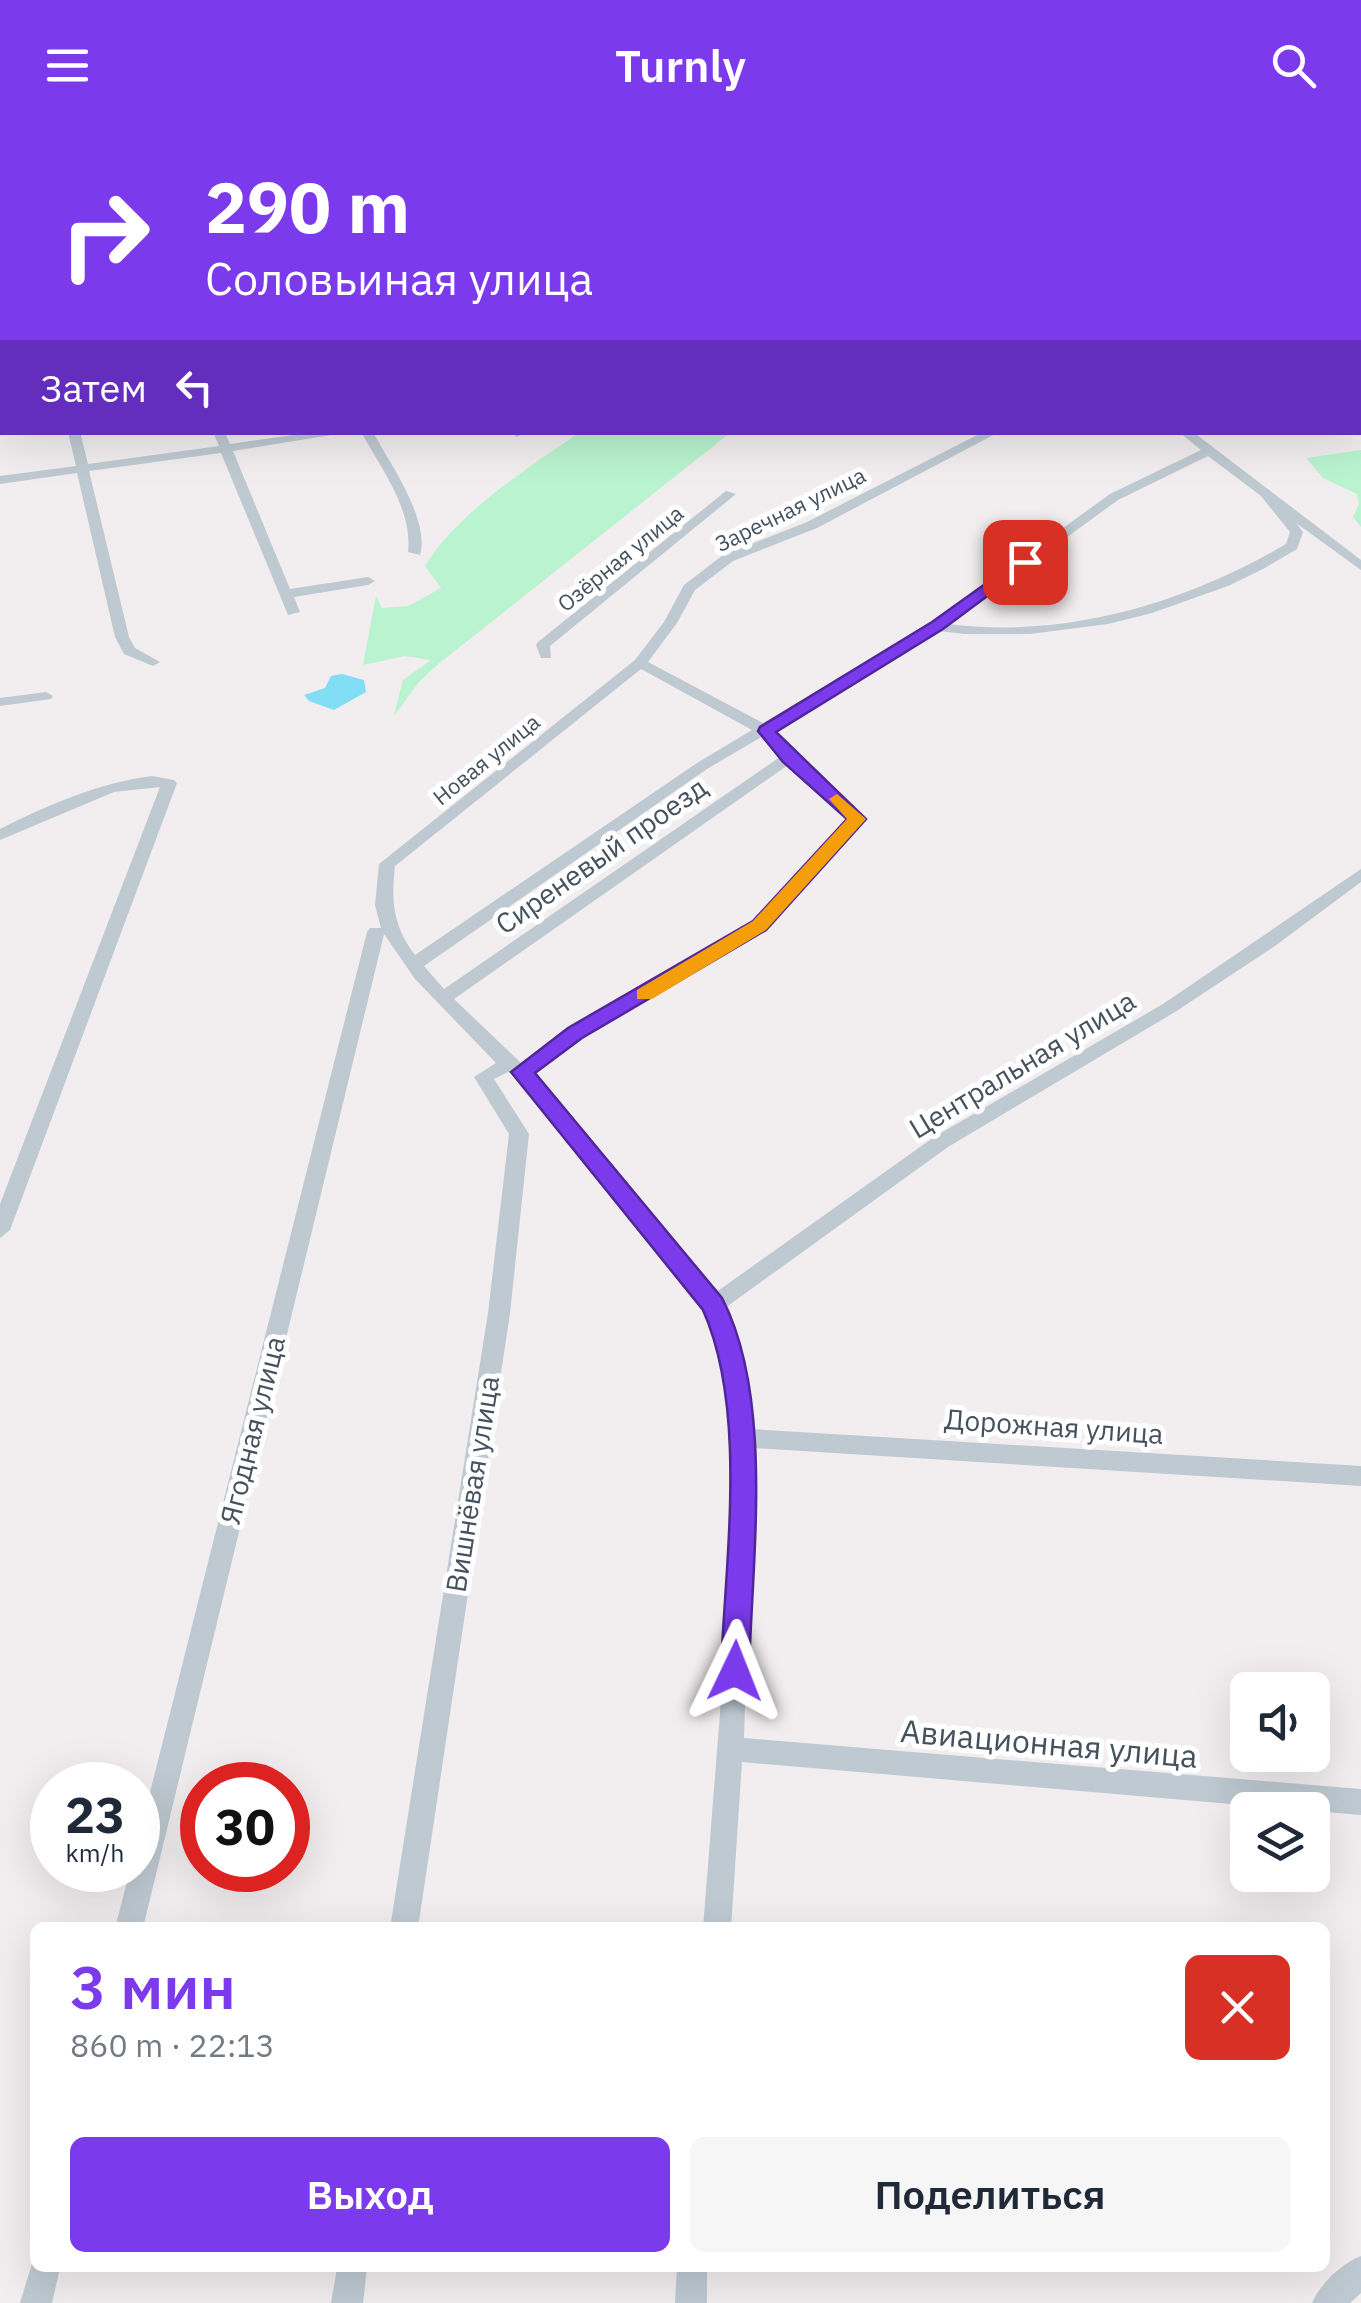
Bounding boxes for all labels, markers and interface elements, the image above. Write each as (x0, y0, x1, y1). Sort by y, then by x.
text: Turnly (615, 36, 746, 94)
icon: menu (40, 38, 95, 93)
icon: search (1266, 38, 1321, 93)
text: 290 m (205, 161, 410, 252)
icon: right (40, 170, 170, 300)
text: Соловьиная улица (205, 249, 593, 307)
icon: left (167, 360, 222, 415)
text: Затем (40, 363, 147, 412)
street label: Заречная улица (710, 460, 870, 558)
street label: Озёрная улица (551, 498, 689, 618)
pin (983, 520, 1068, 605)
icon: arrive (998, 535, 1053, 590)
street label: Новая улица (426, 707, 546, 811)
street label: Сиреневый проезд (488, 768, 714, 942)
street label: Центральная улица (902, 982, 1142, 1146)
street label: Ягодная улица (211, 1332, 293, 1528)
street label: Вишнёвая улица (437, 1373, 507, 1595)
street label: Дорожная улица (943, 1400, 1165, 1452)
position arrow (683, 1619, 787, 1723)
map controls (1230, 1672, 1330, 1892)
button: sound (1230, 1672, 1330, 1772)
street label: Авиационная улица (899, 1709, 1199, 1777)
speed limit sign: 30 (180, 1762, 310, 1892)
text: 23 (65, 1782, 125, 1847)
button: layers (1230, 1792, 1330, 1892)
text: km/h (66, 1836, 124, 1869)
text: 3 мин (70, 1947, 236, 2026)
button: close (1185, 1955, 1290, 2060)
text: 860 m · 22:13 (70, 2024, 275, 2066)
button: Выход (70, 2137, 670, 2252)
button: Поделиться (690, 2137, 1290, 2252)

